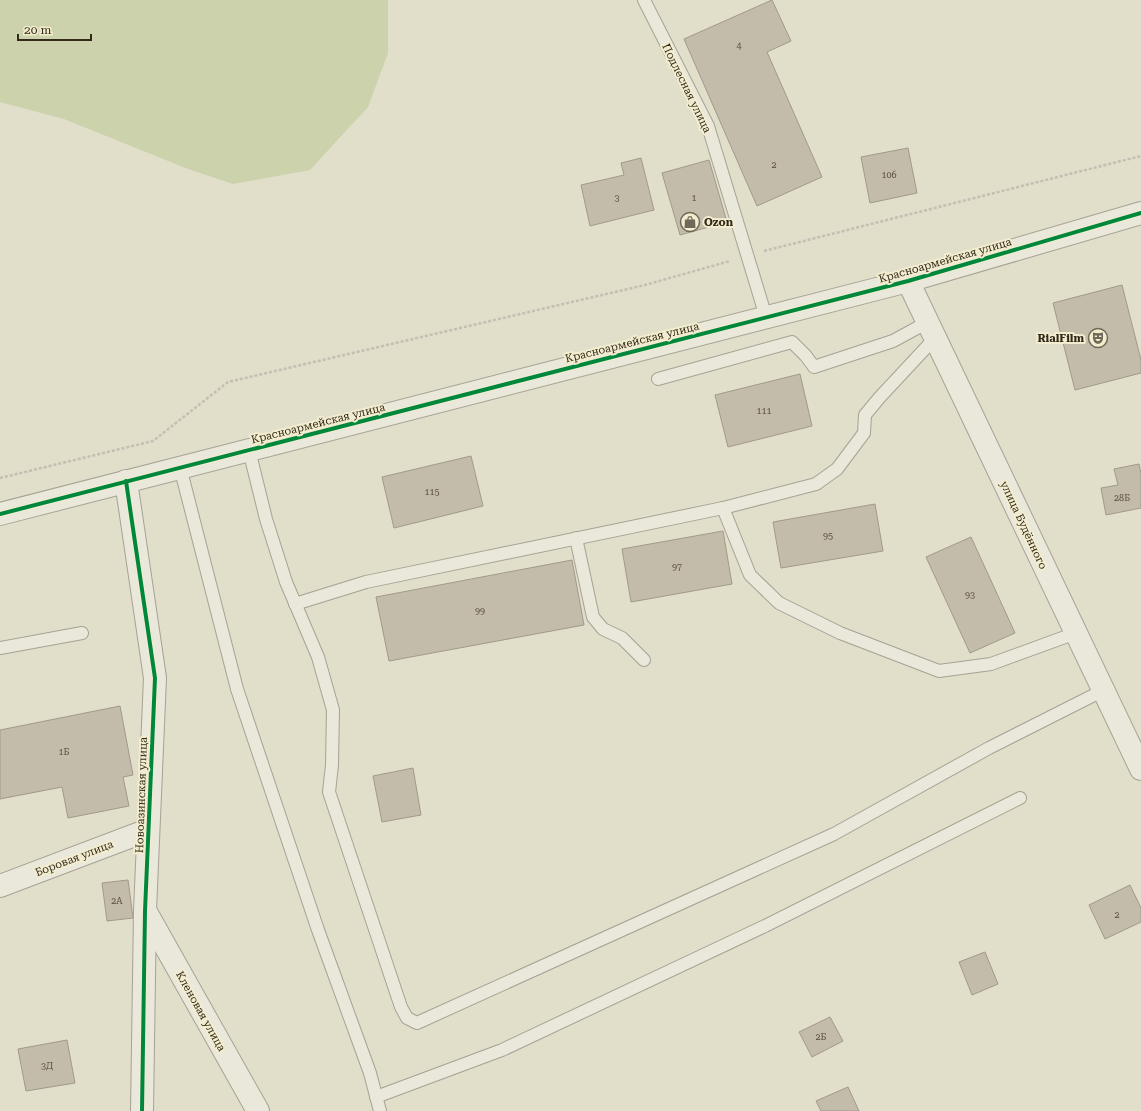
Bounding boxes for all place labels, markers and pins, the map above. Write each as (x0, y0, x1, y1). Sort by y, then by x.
shop icon: Ozon (679, 211, 701, 233)
place label: Ozon (704, 216, 734, 229)
theatre icon: RialFilm (1087, 327, 1109, 349)
place label: RialFilm (1037, 332, 1084, 345)

